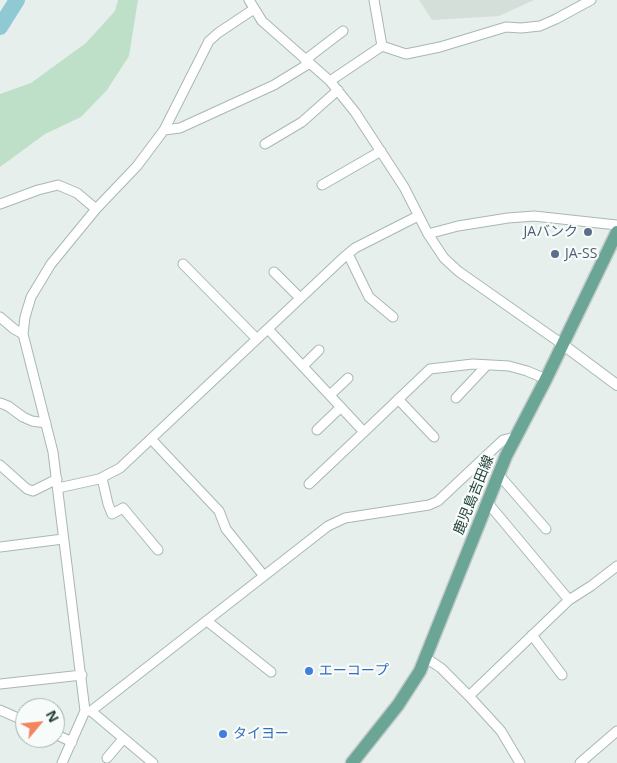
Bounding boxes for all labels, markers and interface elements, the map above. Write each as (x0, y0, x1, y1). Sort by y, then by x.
place label: JAバンク (523, 224, 578, 240)
marker: JAバンク (582, 226, 594, 238)
place label: JA-SS (565, 246, 597, 262)
marker: JA-SS (549, 248, 561, 260)
street label: 鹿児島吉田線 (450, 453, 498, 537)
place label: エーコープ (319, 663, 389, 679)
marker: エーコープ (303, 665, 315, 677)
north arrow (15, 698, 65, 748)
text: N (42, 707, 64, 726)
place label: タイヨー (233, 726, 289, 742)
marker: タイヨー (217, 728, 229, 740)

